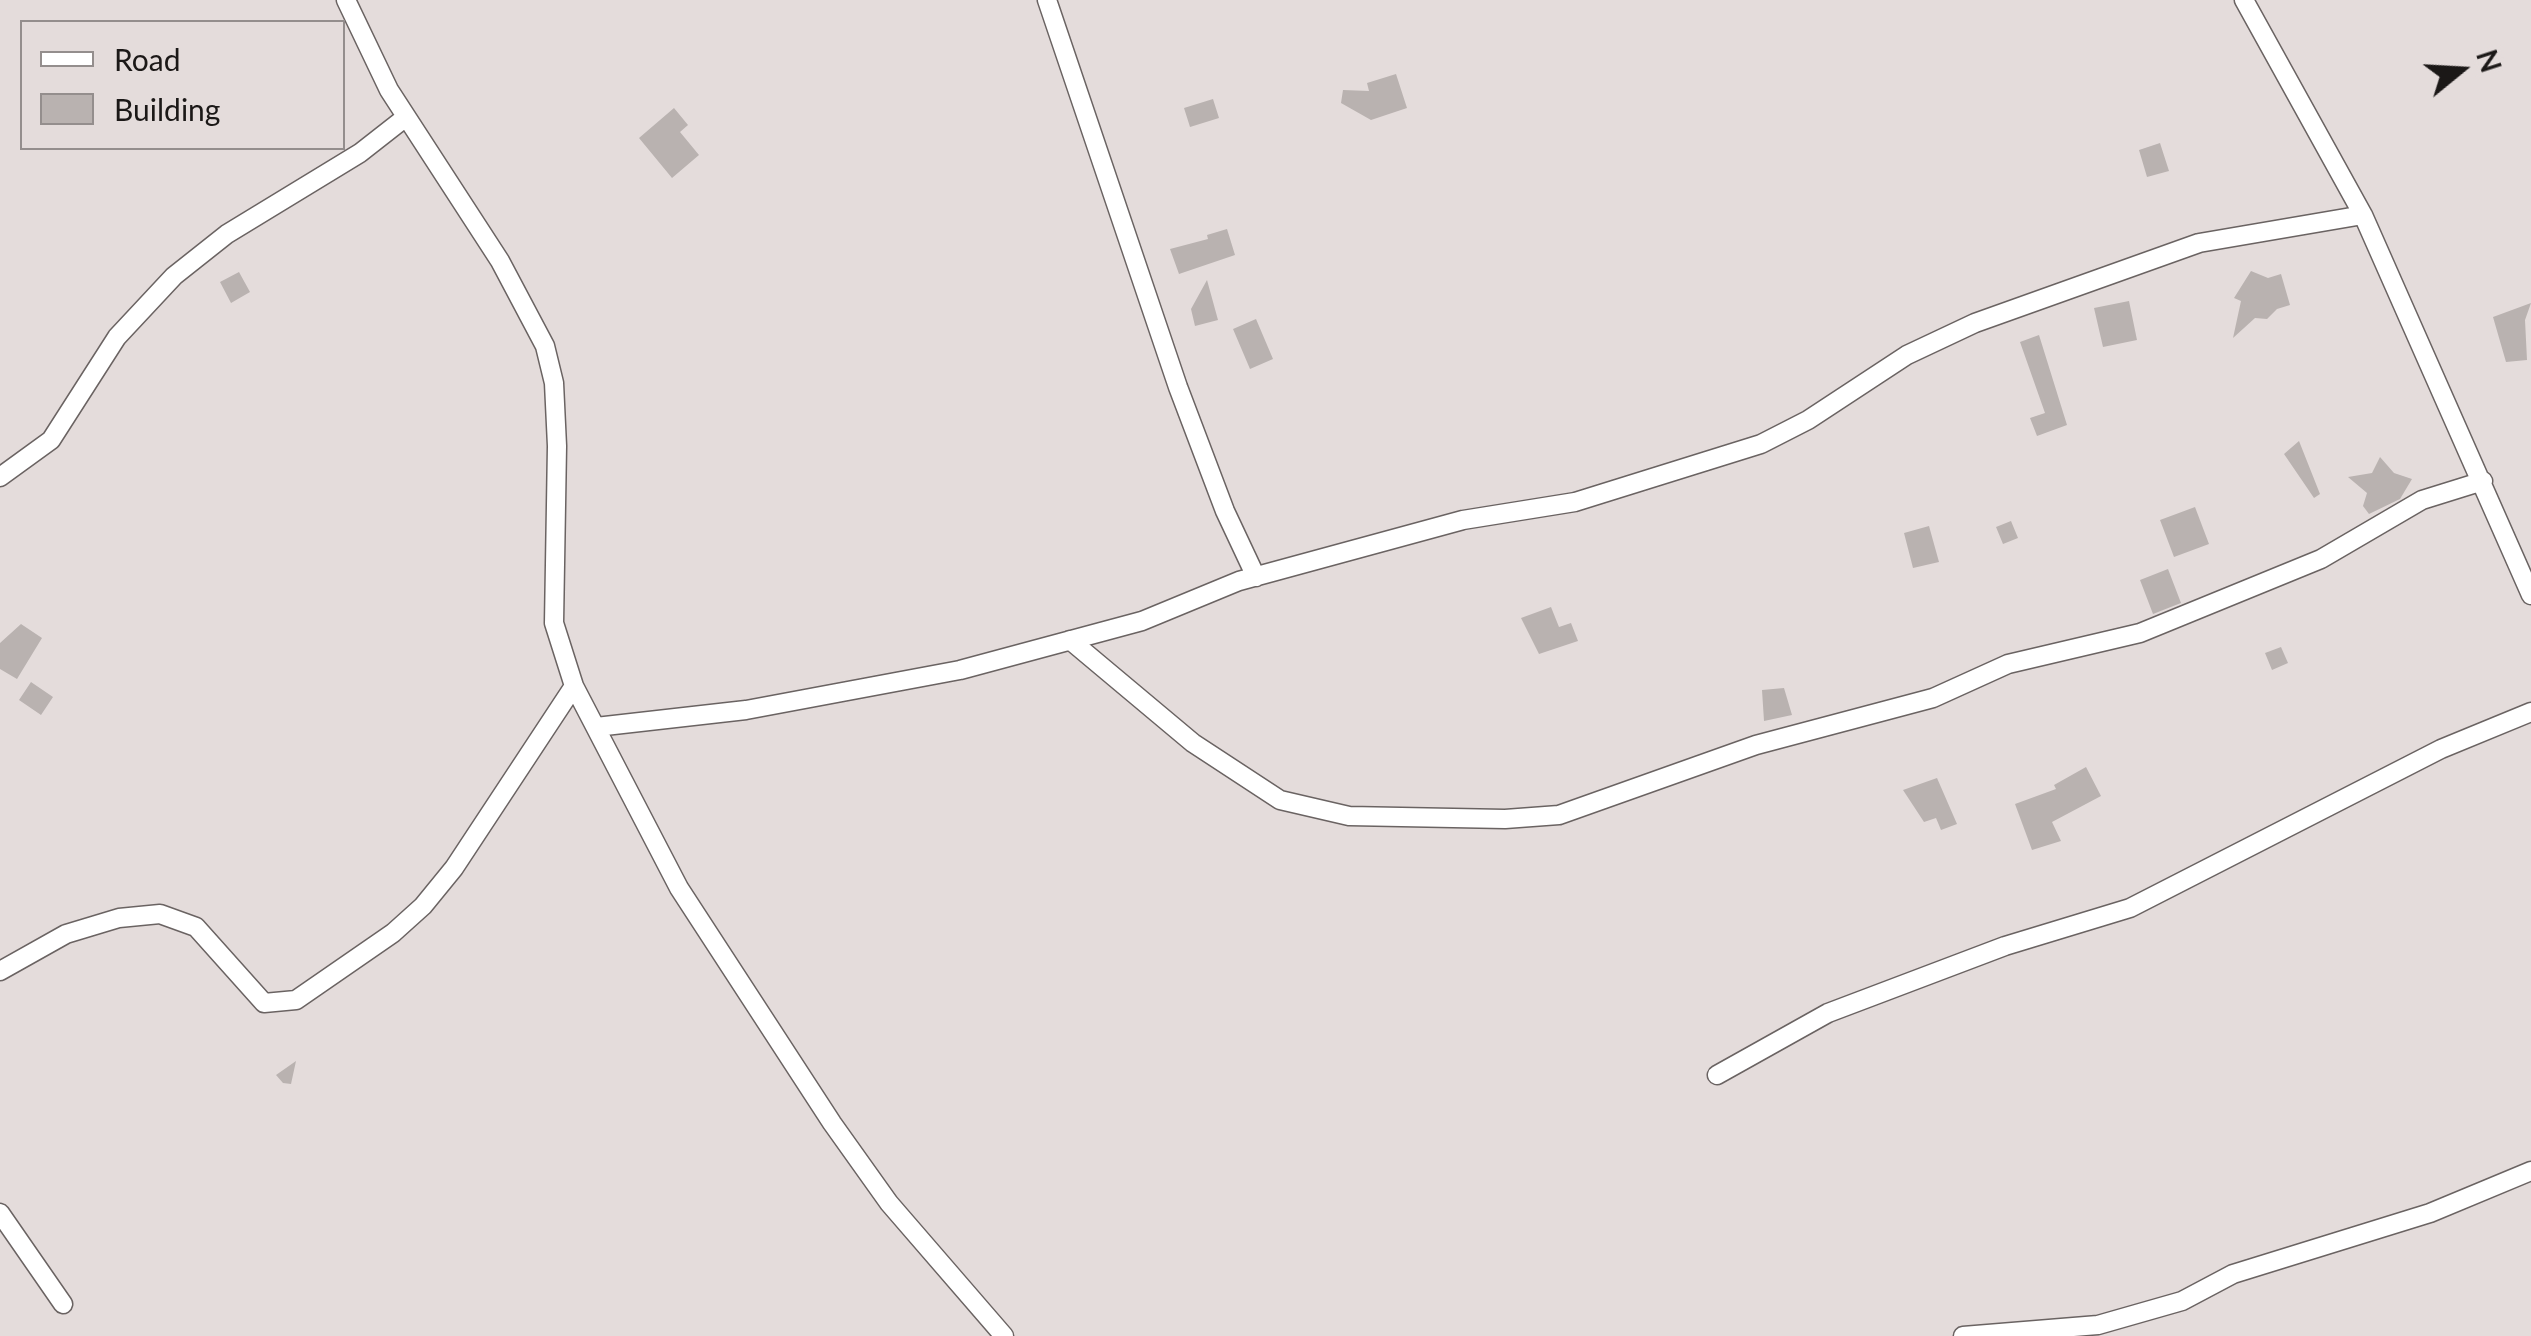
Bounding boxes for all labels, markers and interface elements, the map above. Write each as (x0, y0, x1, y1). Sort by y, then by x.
legend (20, 20, 345, 150)
north arrow (2411, 20, 2511, 120)
text: Road (114, 41, 181, 77)
text: N (2470, 45, 2509, 76)
text: Building (114, 91, 220, 127)

